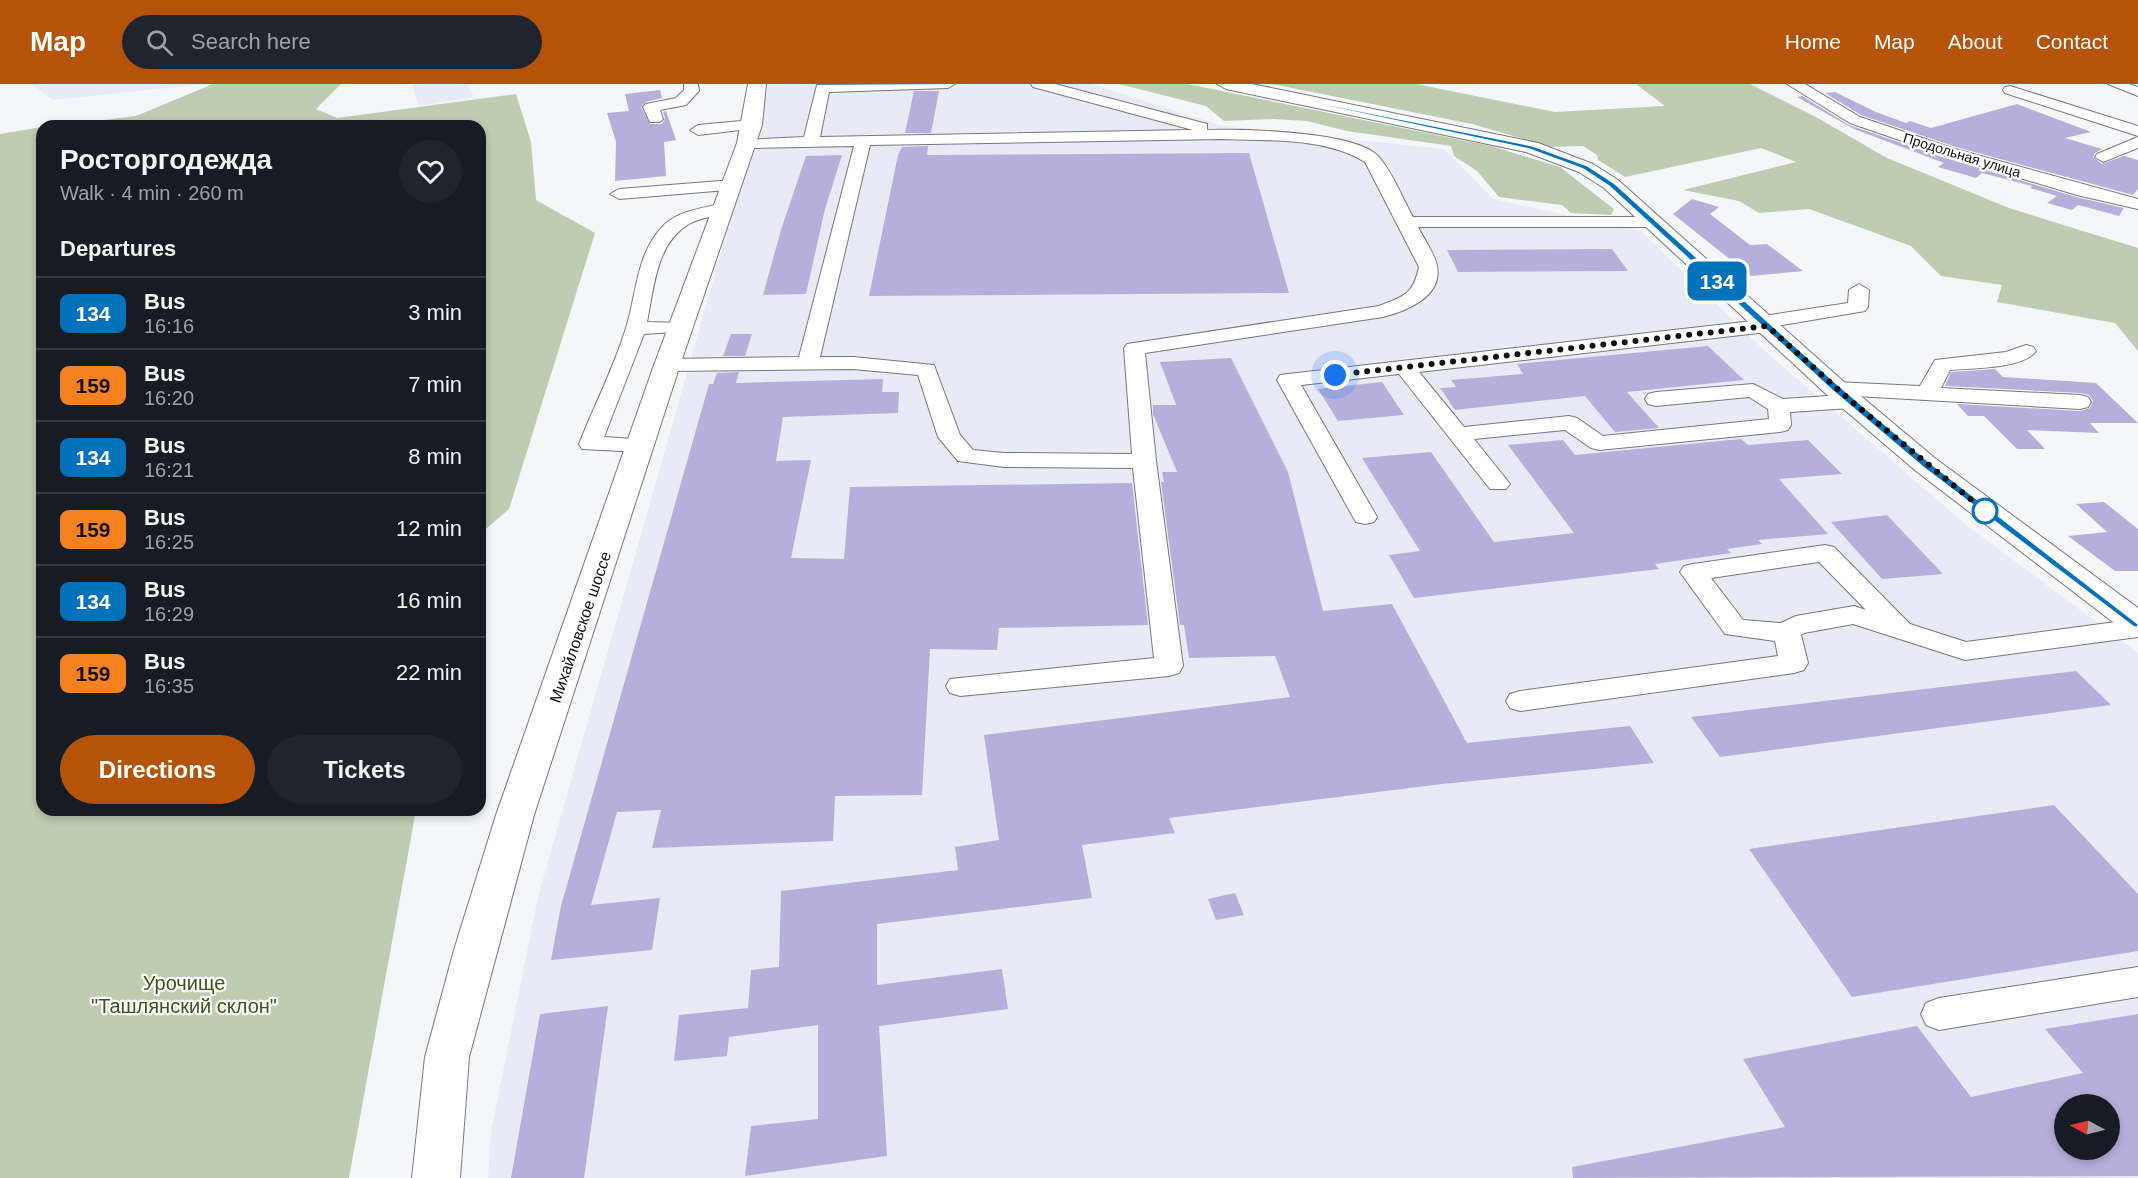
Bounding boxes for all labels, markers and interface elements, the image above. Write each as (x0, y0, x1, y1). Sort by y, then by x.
search box (122, 15, 542, 69)
text: Map (30, 26, 86, 57)
icon: search (143, 26, 176, 59)
text: Search here (191, 29, 311, 54)
text: Home (1785, 30, 1841, 53)
text: Map (1874, 30, 1915, 53)
text: About (1948, 30, 2003, 53)
text: Contact (2036, 30, 2108, 53)
street label: Продольная улица (1901, 130, 2023, 181)
button: heart (399, 140, 462, 203)
text: Росторгодежда (60, 144, 272, 175)
text: Walk · 4 min · 260 m (60, 182, 244, 204)
text: Departures (60, 236, 176, 261)
line badge: 134 (1682, 262, 1752, 300)
text: 134 (1699, 270, 1735, 293)
text: Bus (144, 289, 186, 314)
text: 3 min (408, 300, 462, 325)
text: 134 (75, 302, 111, 325)
text: 16:16 (144, 315, 194, 337)
your location (1320, 360, 1350, 390)
text: Bus (144, 361, 186, 386)
text: 7 min (408, 372, 462, 397)
text: 159 (75, 374, 111, 397)
text: 16:20 (144, 387, 194, 409)
text: Bus (144, 433, 186, 458)
text: 8 min (408, 444, 462, 469)
text: 134 (75, 446, 111, 469)
text: 16:21 (144, 459, 194, 481)
unlabelled marker (1972, 498, 1998, 524)
text: Bus (144, 505, 186, 530)
text: 12 min (396, 516, 462, 541)
text: 159 (75, 518, 111, 541)
text: 16:25 (144, 531, 194, 553)
street label: Михайловское шоссе (547, 549, 614, 705)
text: Bus (144, 577, 186, 602)
text: 16 min (396, 588, 462, 613)
text: 134 (75, 590, 111, 613)
text: 16:29 (144, 603, 194, 625)
text: Bus (144, 649, 186, 674)
text: 22 min (396, 660, 462, 685)
text: 159 (75, 662, 111, 685)
text: 16:35 (144, 675, 194, 697)
button: Directions (60, 735, 255, 804)
button: Tickets (267, 735, 462, 804)
park label: Урочище "Ташлянский склон" (91, 972, 277, 1017)
north arrow (2054, 1094, 2120, 1160)
map controls (2054, 1094, 2120, 1160)

